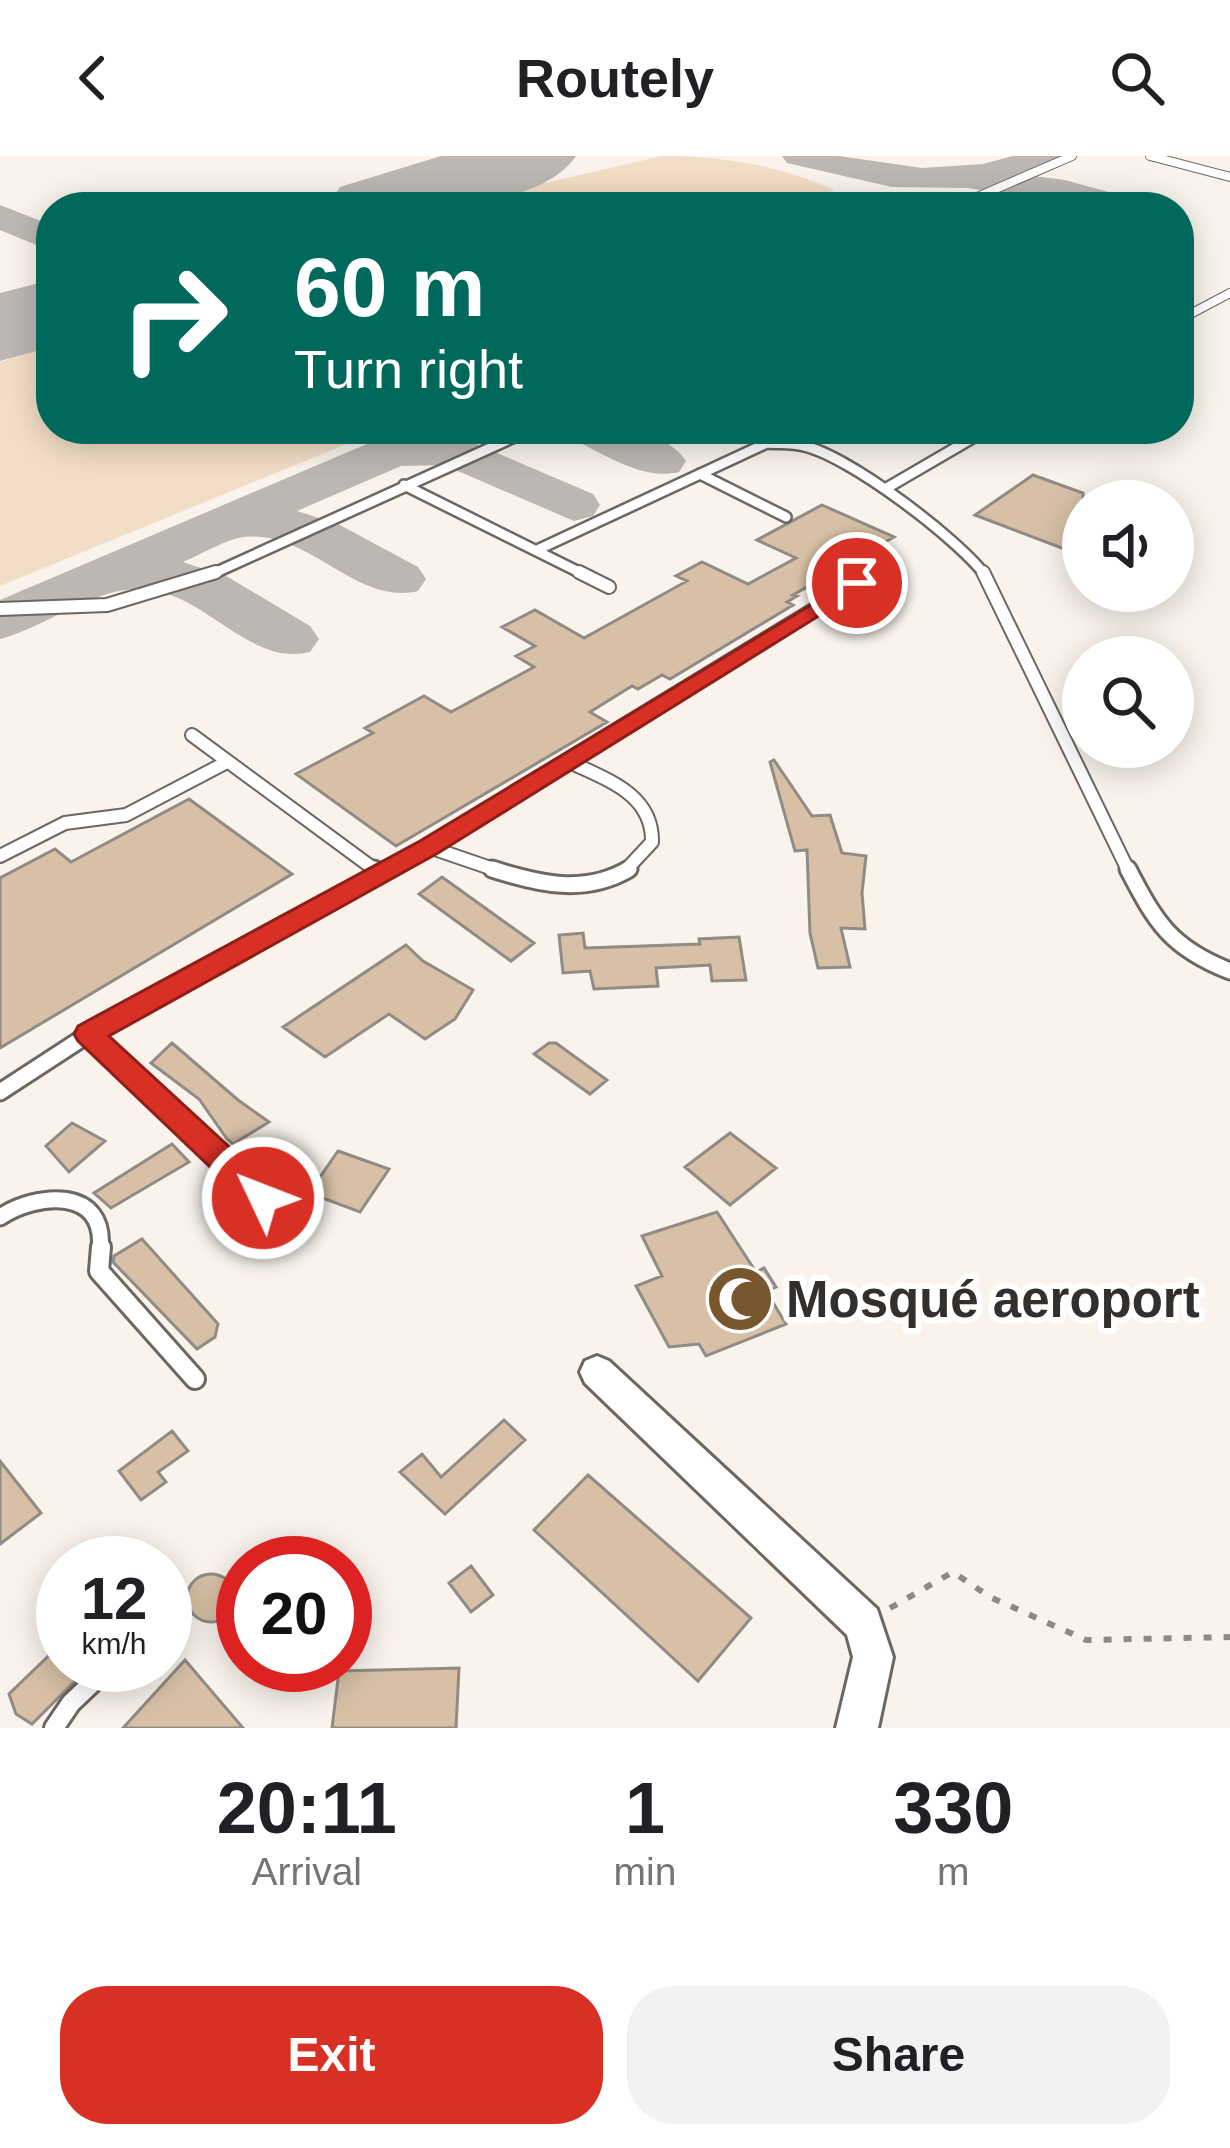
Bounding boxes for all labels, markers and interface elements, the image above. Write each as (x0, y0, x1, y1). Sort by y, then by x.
icon: back (60, 45, 126, 111)
icon: search (1104, 45, 1170, 111)
text: Routely (516, 48, 714, 108)
icon: right (96, 240, 252, 396)
text: 60 m (294, 240, 485, 334)
text: Turn right (294, 339, 523, 399)
map controls (1062, 480, 1194, 768)
button: sound (1062, 480, 1194, 612)
pin (806, 532, 908, 634)
icon: arrive (824, 550, 890, 616)
button: search (1062, 636, 1194, 768)
position arrow (200, 1135, 326, 1261)
mosque icon: Mosqué aeroport (705, 1264, 775, 1334)
place label: Mosqué aeroport (786, 1271, 1200, 1328)
speed limit sign: 20 (216, 1536, 372, 1692)
text: 12 (81, 1565, 147, 1632)
text: km/h (81, 1627, 147, 1660)
text: 20:11 (217, 1768, 397, 1848)
text: 1 (625, 1768, 665, 1848)
text: 330 (893, 1768, 1013, 1848)
text: Arrival (252, 1850, 362, 1893)
text: min (614, 1850, 676, 1893)
text: m (937, 1850, 969, 1893)
button: Exit (60, 1986, 603, 2124)
button: Share (627, 1986, 1170, 2124)

